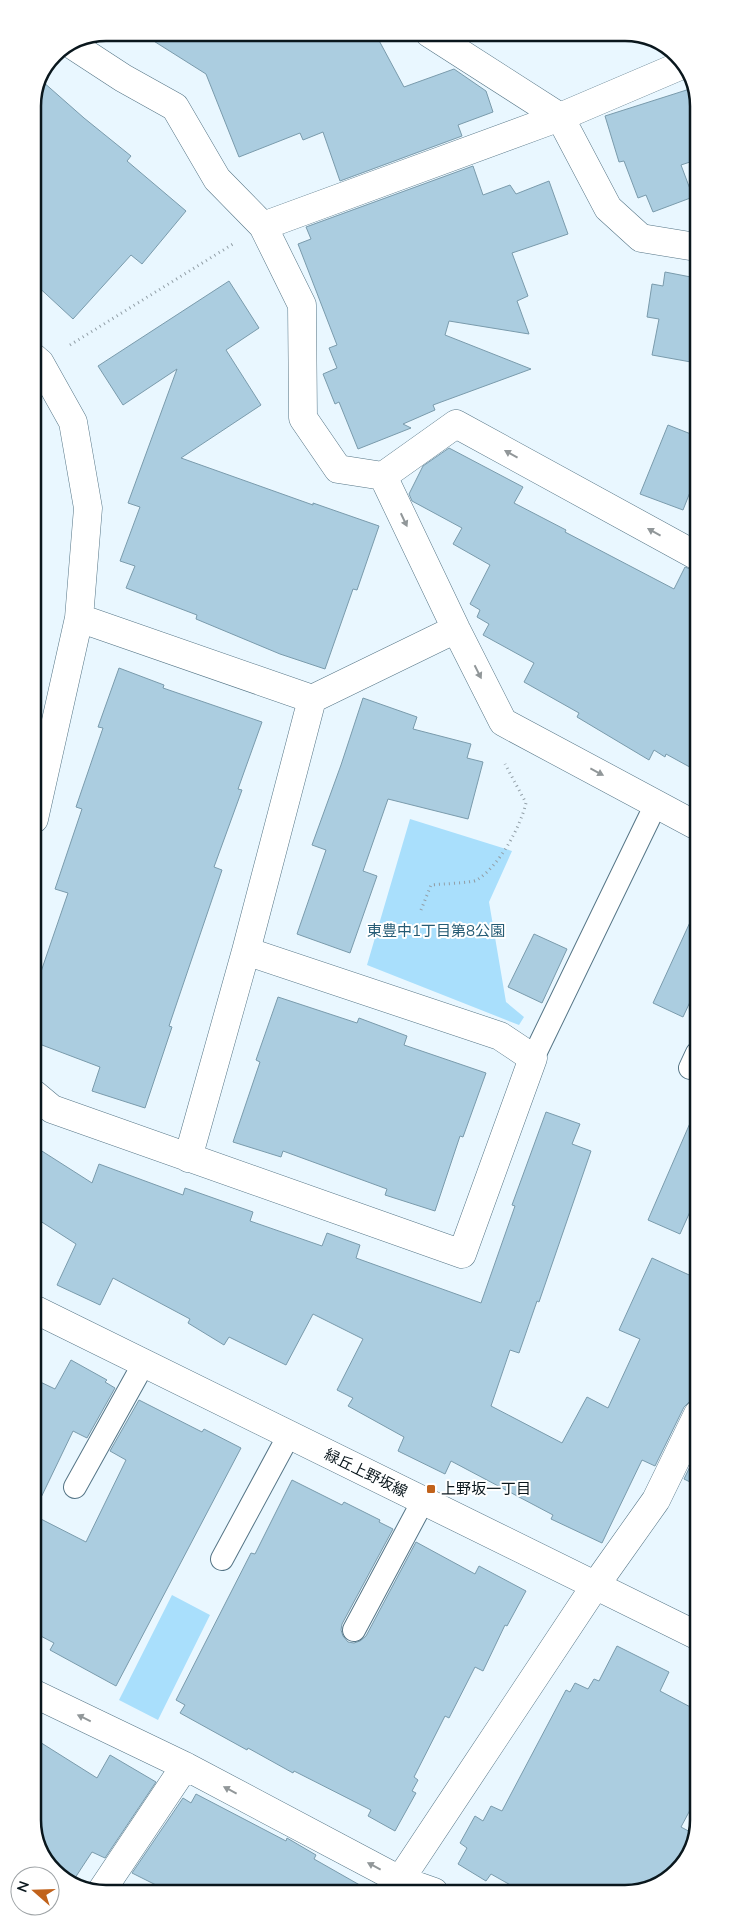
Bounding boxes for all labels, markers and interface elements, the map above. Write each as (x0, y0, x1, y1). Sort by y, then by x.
one-way arrow (505, 450, 518, 459)
one-way arrow (400, 513, 408, 527)
one-way arrow (647, 528, 661, 537)
one-way arrow (474, 665, 482, 680)
one-way arrow (591, 768, 604, 777)
park label: 東豊中1丁目第8公園 (367, 921, 505, 940)
street label: 緑丘上野坂線 (322, 1444, 411, 1501)
place label: 上野坂一丁目 (441, 1479, 531, 1498)
marker: 上野坂一丁目 (425, 1483, 437, 1495)
one-way arrow (77, 1713, 91, 1721)
one-way arrow (223, 1786, 237, 1794)
one-way arrow (366, 1862, 381, 1870)
north arrow (10, 1866, 60, 1916)
text: N (13, 1879, 33, 1895)

